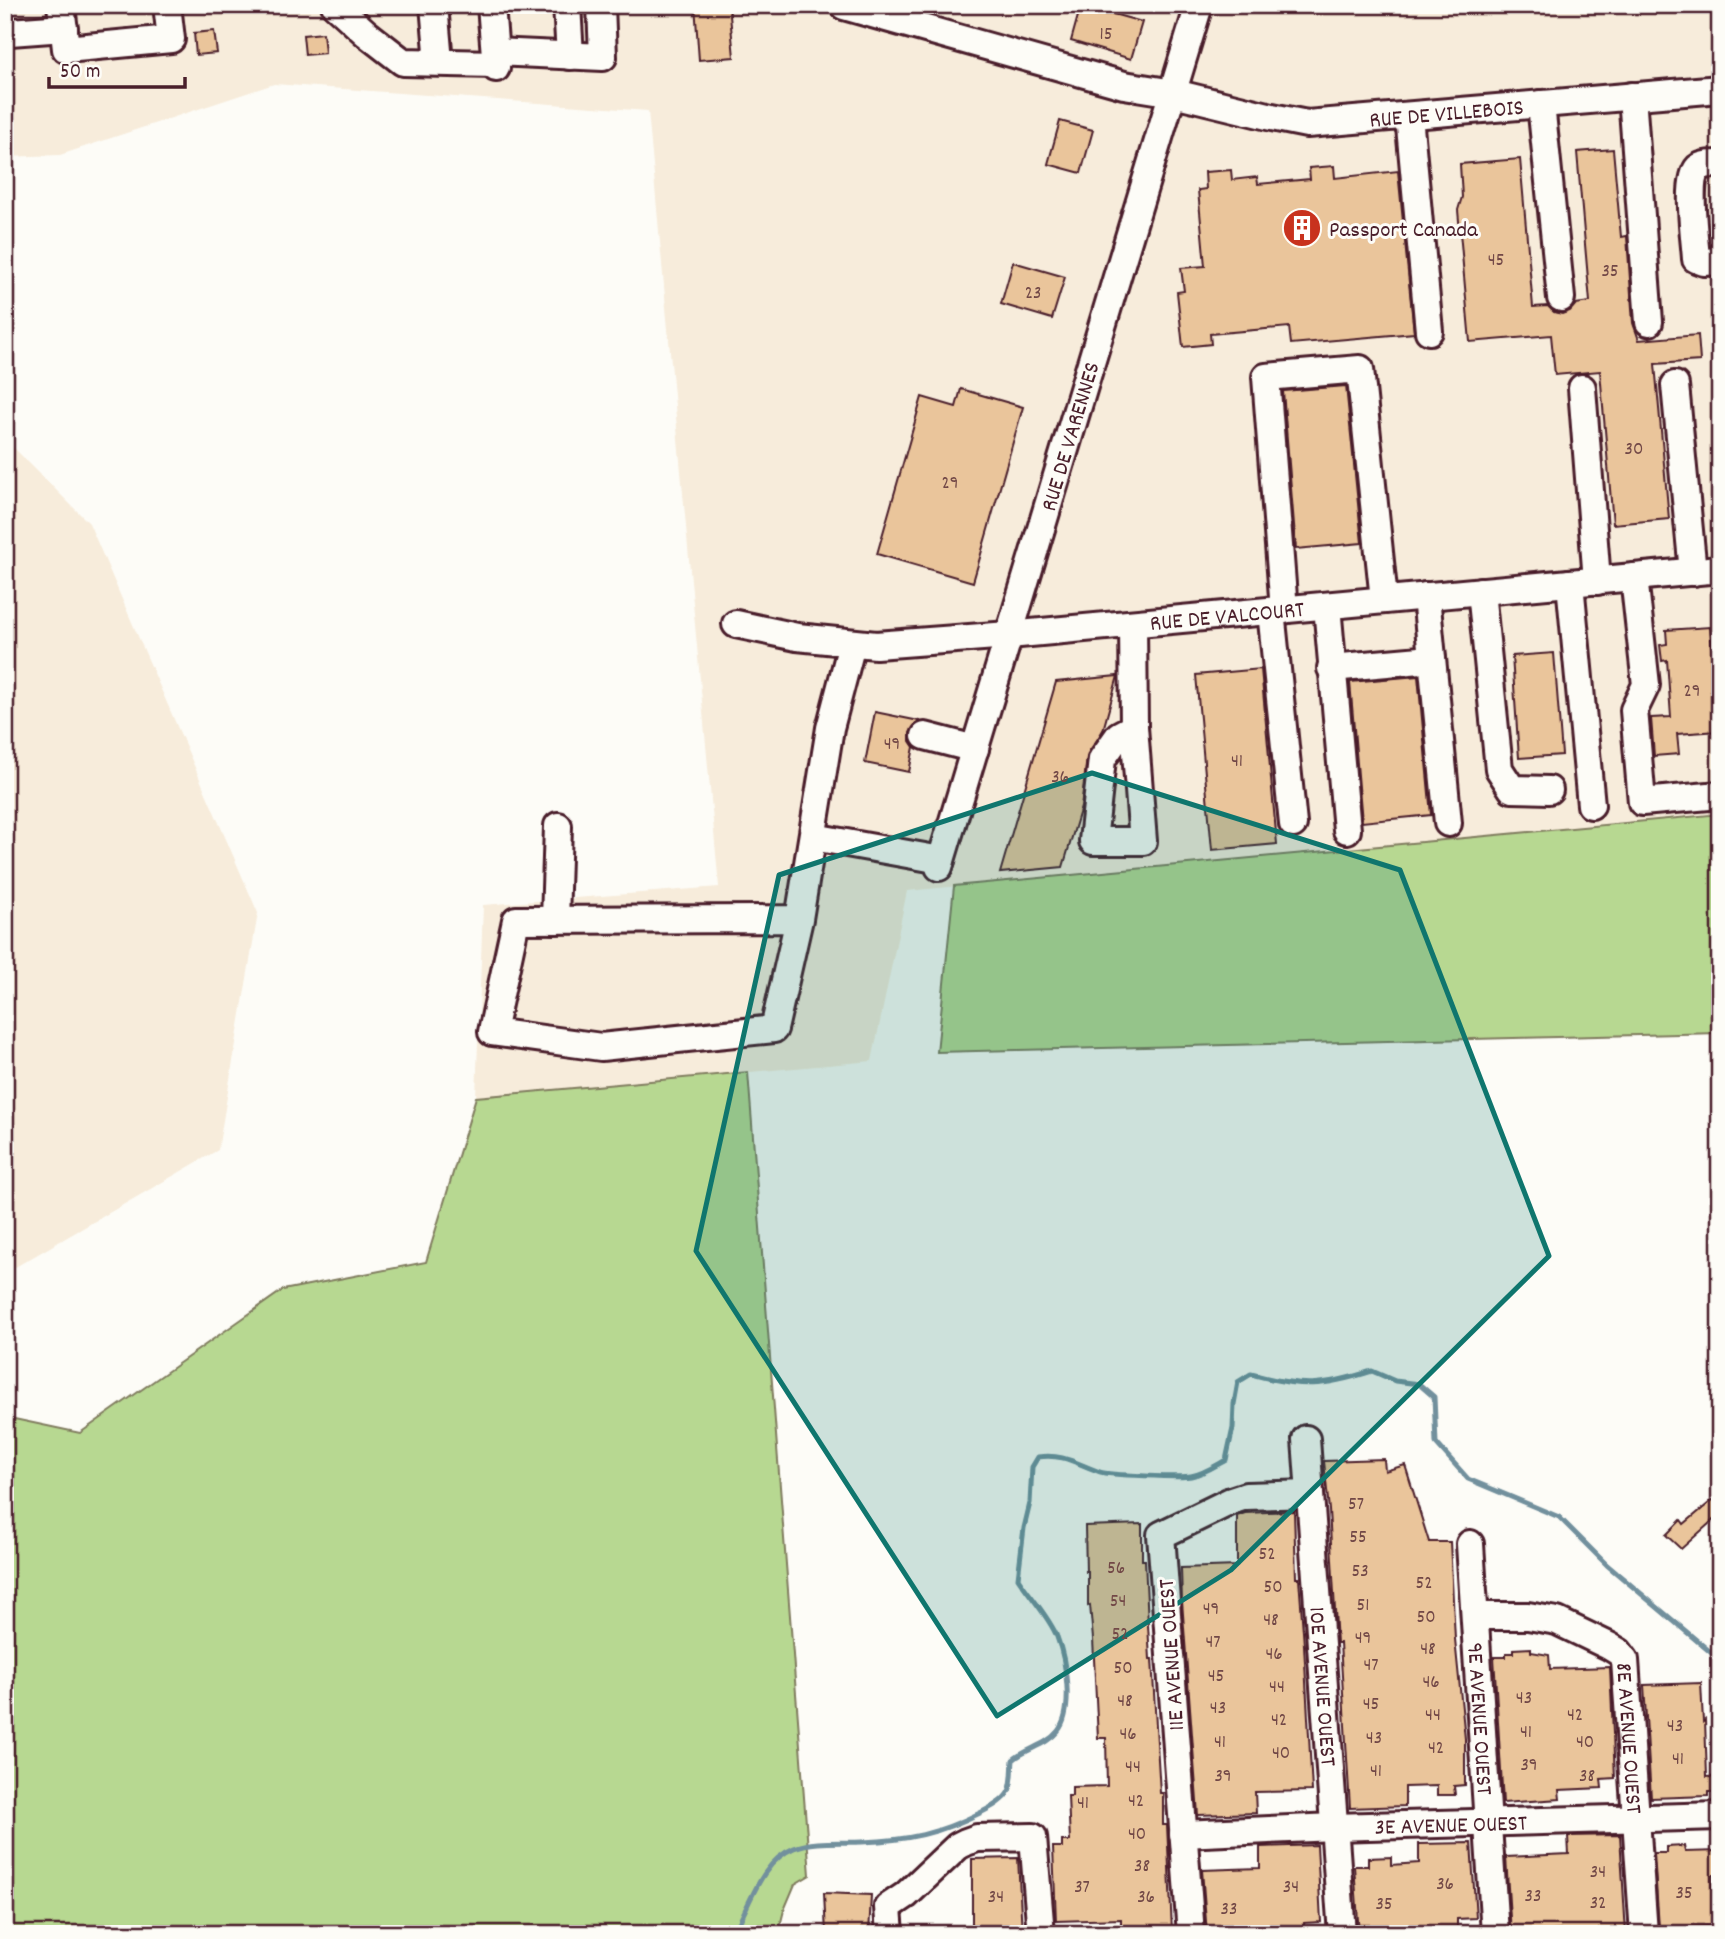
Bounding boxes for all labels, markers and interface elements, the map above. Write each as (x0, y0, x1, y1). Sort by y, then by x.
house number: 15 (1100, 22, 1112, 49)
scale bar (49, 46, 186, 90)
text: 50 m (60, 58, 100, 88)
street label: RUE DE VILLEBOIS (1368, 93, 1525, 139)
building icon: Passport Canada (1281, 207, 1323, 249)
place label: Passport Canada (1329, 215, 1479, 248)
house number: 45 (1488, 248, 1504, 275)
house number: 35 (1601, 259, 1619, 286)
house number: 23 (1025, 281, 1041, 308)
street label: RUE DE VARENNES (1034, 359, 1110, 516)
house number: 30 (1625, 437, 1643, 464)
house number: 29 (941, 471, 959, 498)
street label: RUE DE VALCOURT (1149, 595, 1306, 642)
house number: 29 (1683, 679, 1701, 706)
house number: 49 (884, 732, 900, 759)
house number: 41 (1231, 749, 1243, 776)
house number: 36 (1051, 765, 1069, 792)
house number: 57 (1348, 1492, 1364, 1519)
house number: 55 (1349, 1525, 1367, 1552)
house number: 52 (1258, 1542, 1276, 1569)
house number: 56 (1107, 1556, 1125, 1583)
house number: 53 (1351, 1559, 1369, 1586)
house number: 52 (1415, 1571, 1433, 1598)
house number: 50 (1263, 1575, 1283, 1602)
street label: 11E AVENUE OUEST (1152, 1578, 1195, 1732)
house number: 54 (1110, 1589, 1126, 1616)
house number: 51 (1357, 1593, 1369, 1620)
house number: 49 (1203, 1597, 1219, 1624)
house number: 50 (1416, 1605, 1436, 1632)
street label: 10E AVENUE OUEST (1298, 1606, 1343, 1767)
house number: 48 (1263, 1608, 1279, 1635)
house number: 52 (1111, 1622, 1129, 1649)
house number: 49 (1355, 1626, 1371, 1653)
house number: 47 (1205, 1630, 1221, 1657)
house number: 48 (1420, 1637, 1436, 1664)
house number: 46 (1265, 1642, 1283, 1669)
street label: 9E AVENUE OUEST (1456, 1642, 1499, 1796)
house number: 47 (1363, 1653, 1379, 1680)
house number: 50 (1113, 1656, 1133, 1683)
street label: 8E AVENUE OUEST (1605, 1662, 1649, 1815)
house number: 45 (1208, 1664, 1224, 1691)
house number: 46 (1422, 1670, 1440, 1697)
house number: 44 (1269, 1675, 1285, 1702)
house number: 43 (1516, 1686, 1532, 1713)
house number: 48 (1117, 1689, 1133, 1716)
house number: 45 (1363, 1692, 1379, 1719)
house number: 43 (1210, 1696, 1226, 1723)
house number: 44 (1425, 1703, 1441, 1730)
house number: 42 (1567, 1703, 1583, 1730)
house number: 42 (1271, 1708, 1287, 1735)
house number: 43 (1667, 1714, 1683, 1741)
house number: 41 (1520, 1720, 1532, 1747)
house number: 46 (1119, 1722, 1137, 1749)
house number: 43 (1366, 1726, 1382, 1753)
house number: 41 (1214, 1730, 1226, 1757)
house number: 40 (1576, 1730, 1594, 1757)
house number: 42 (1428, 1736, 1444, 1763)
house number: 40 (1272, 1741, 1290, 1768)
house number: 41 (1672, 1747, 1684, 1774)
house number: 39 (1520, 1753, 1538, 1780)
house number: 44 (1125, 1755, 1141, 1782)
house number: 41 (1370, 1759, 1382, 1786)
house number: 39 (1214, 1764, 1232, 1791)
house number: 38 (1579, 1764, 1595, 1791)
house number: 42 (1128, 1789, 1144, 1816)
house number: 41 (1077, 1791, 1089, 1818)
street label: 3E AVENUE OUEST (1374, 1809, 1528, 1846)
house number: 40 (1128, 1822, 1146, 1849)
house number: 38 (1134, 1854, 1150, 1881)
house number: 34 (1590, 1860, 1606, 1887)
house number: 36 (1436, 1872, 1454, 1899)
house number: 37 (1074, 1875, 1090, 1902)
house number: 34 (1283, 1875, 1299, 1902)
house number: 35 (1675, 1881, 1693, 1908)
house number: 33 (1525, 1884, 1541, 1911)
house number: 34 (988, 1885, 1004, 1912)
house number: 36 (1137, 1885, 1155, 1912)
house number: 32 (1590, 1891, 1606, 1918)
house number: 35 (1375, 1892, 1393, 1919)
house number: 33 (1221, 1897, 1237, 1924)

